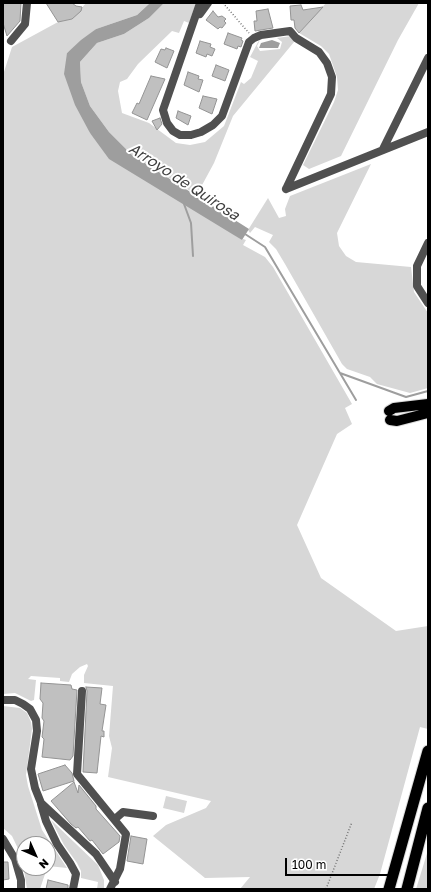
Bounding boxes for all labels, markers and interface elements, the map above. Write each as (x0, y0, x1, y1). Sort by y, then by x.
water label: Arroyo de Quirosa (125, 140, 243, 224)
north arrow (16, 836, 56, 876)
scale bar (287, 850, 397, 876)
text: N (37, 857, 52, 872)
text: 100 m (292, 857, 326, 872)

